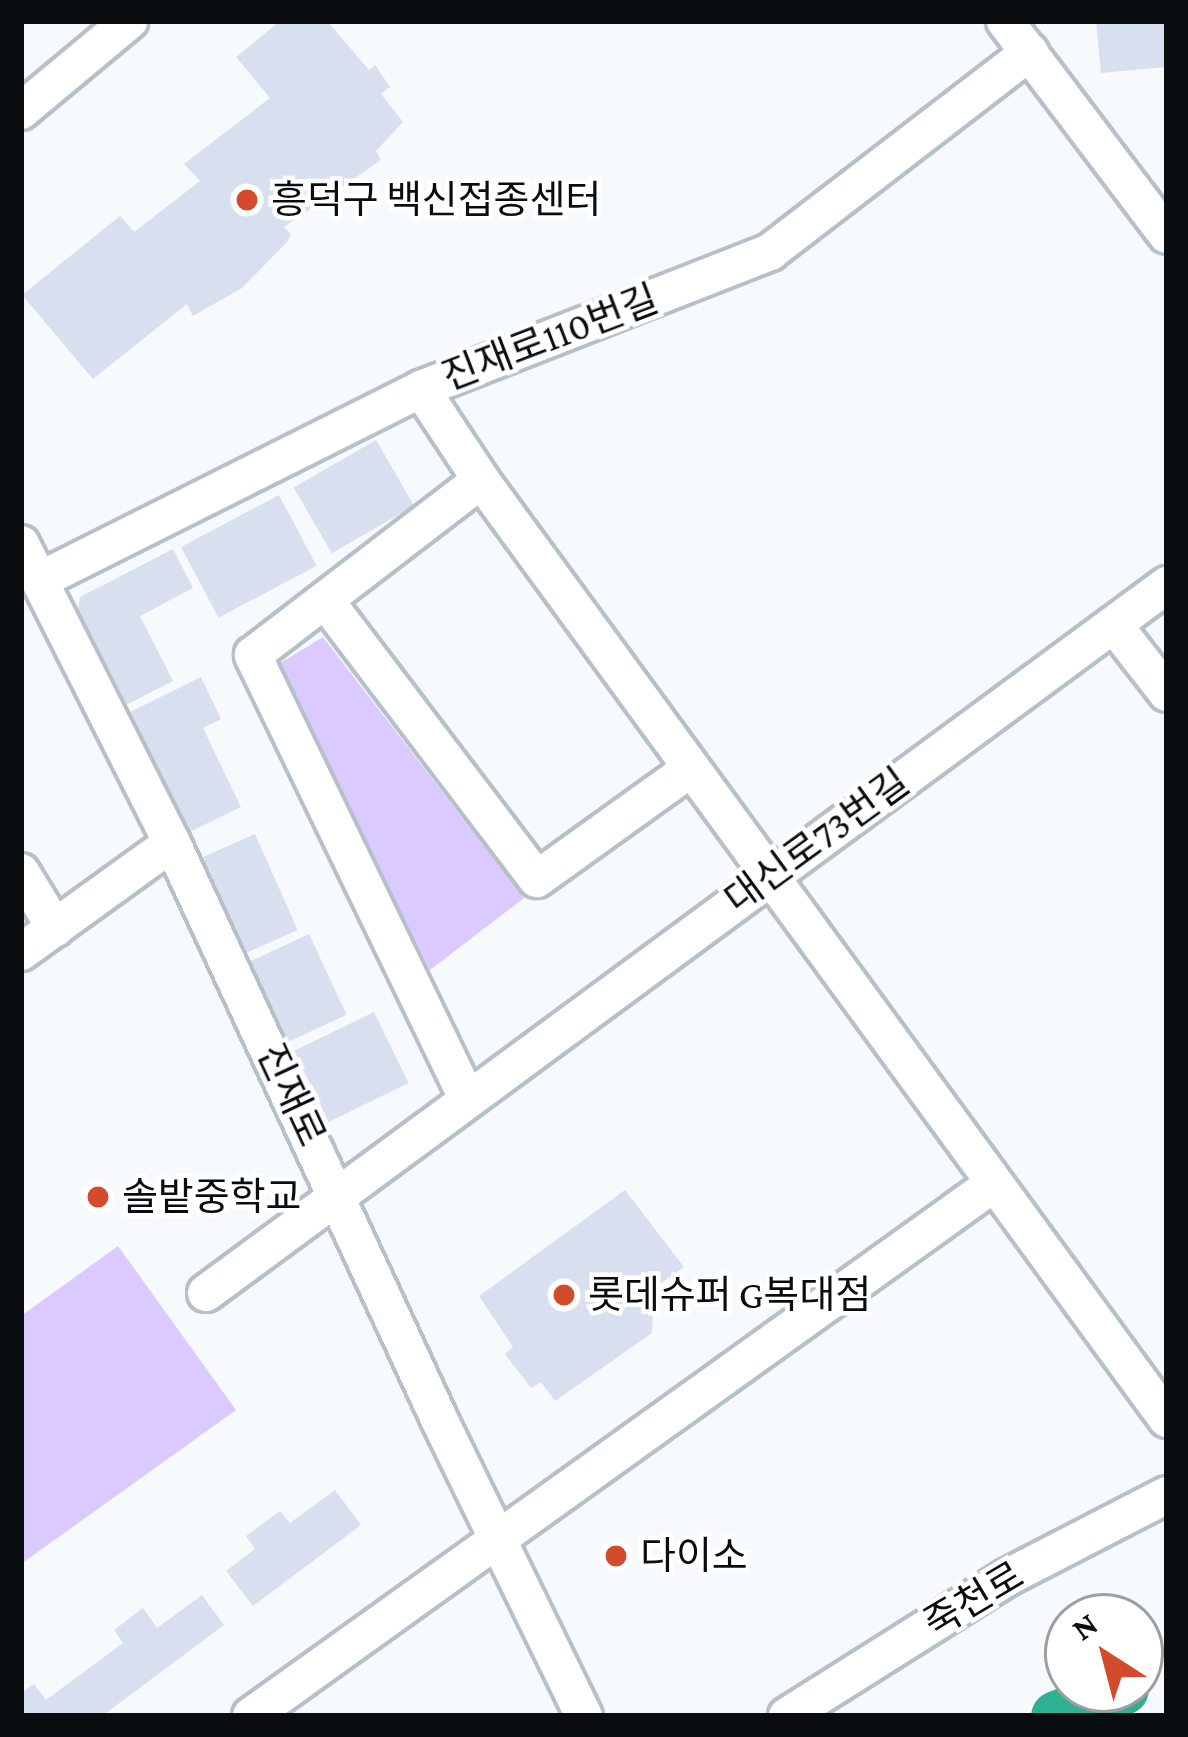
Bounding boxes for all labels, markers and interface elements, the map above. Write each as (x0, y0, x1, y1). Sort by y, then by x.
place label: 흥덕구 백신접종센터 (271, 177, 601, 223)
marker: 흥덕구 백신접종센터 (234, 187, 260, 213)
street label: 진재로110번길 (435, 275, 665, 401)
street label: 대신로73번길 (716, 759, 918, 923)
street label: 진재로 (247, 1036, 335, 1154)
place label: 솔밭중학교 (122, 1174, 301, 1220)
marker: 솔밭중학교 (85, 1184, 111, 1210)
place label: 롯데슈퍼 G복대점 (588, 1272, 871, 1318)
marker: 롯데슈퍼 G복대점 (551, 1282, 577, 1308)
place label: 다이소 (640, 1533, 748, 1579)
marker: 다이소 (603, 1543, 629, 1569)
street label: 죽천로 (916, 1552, 1032, 1648)
north arrow (1044, 1593, 1164, 1713)
text: N (1064, 1604, 1104, 1647)

